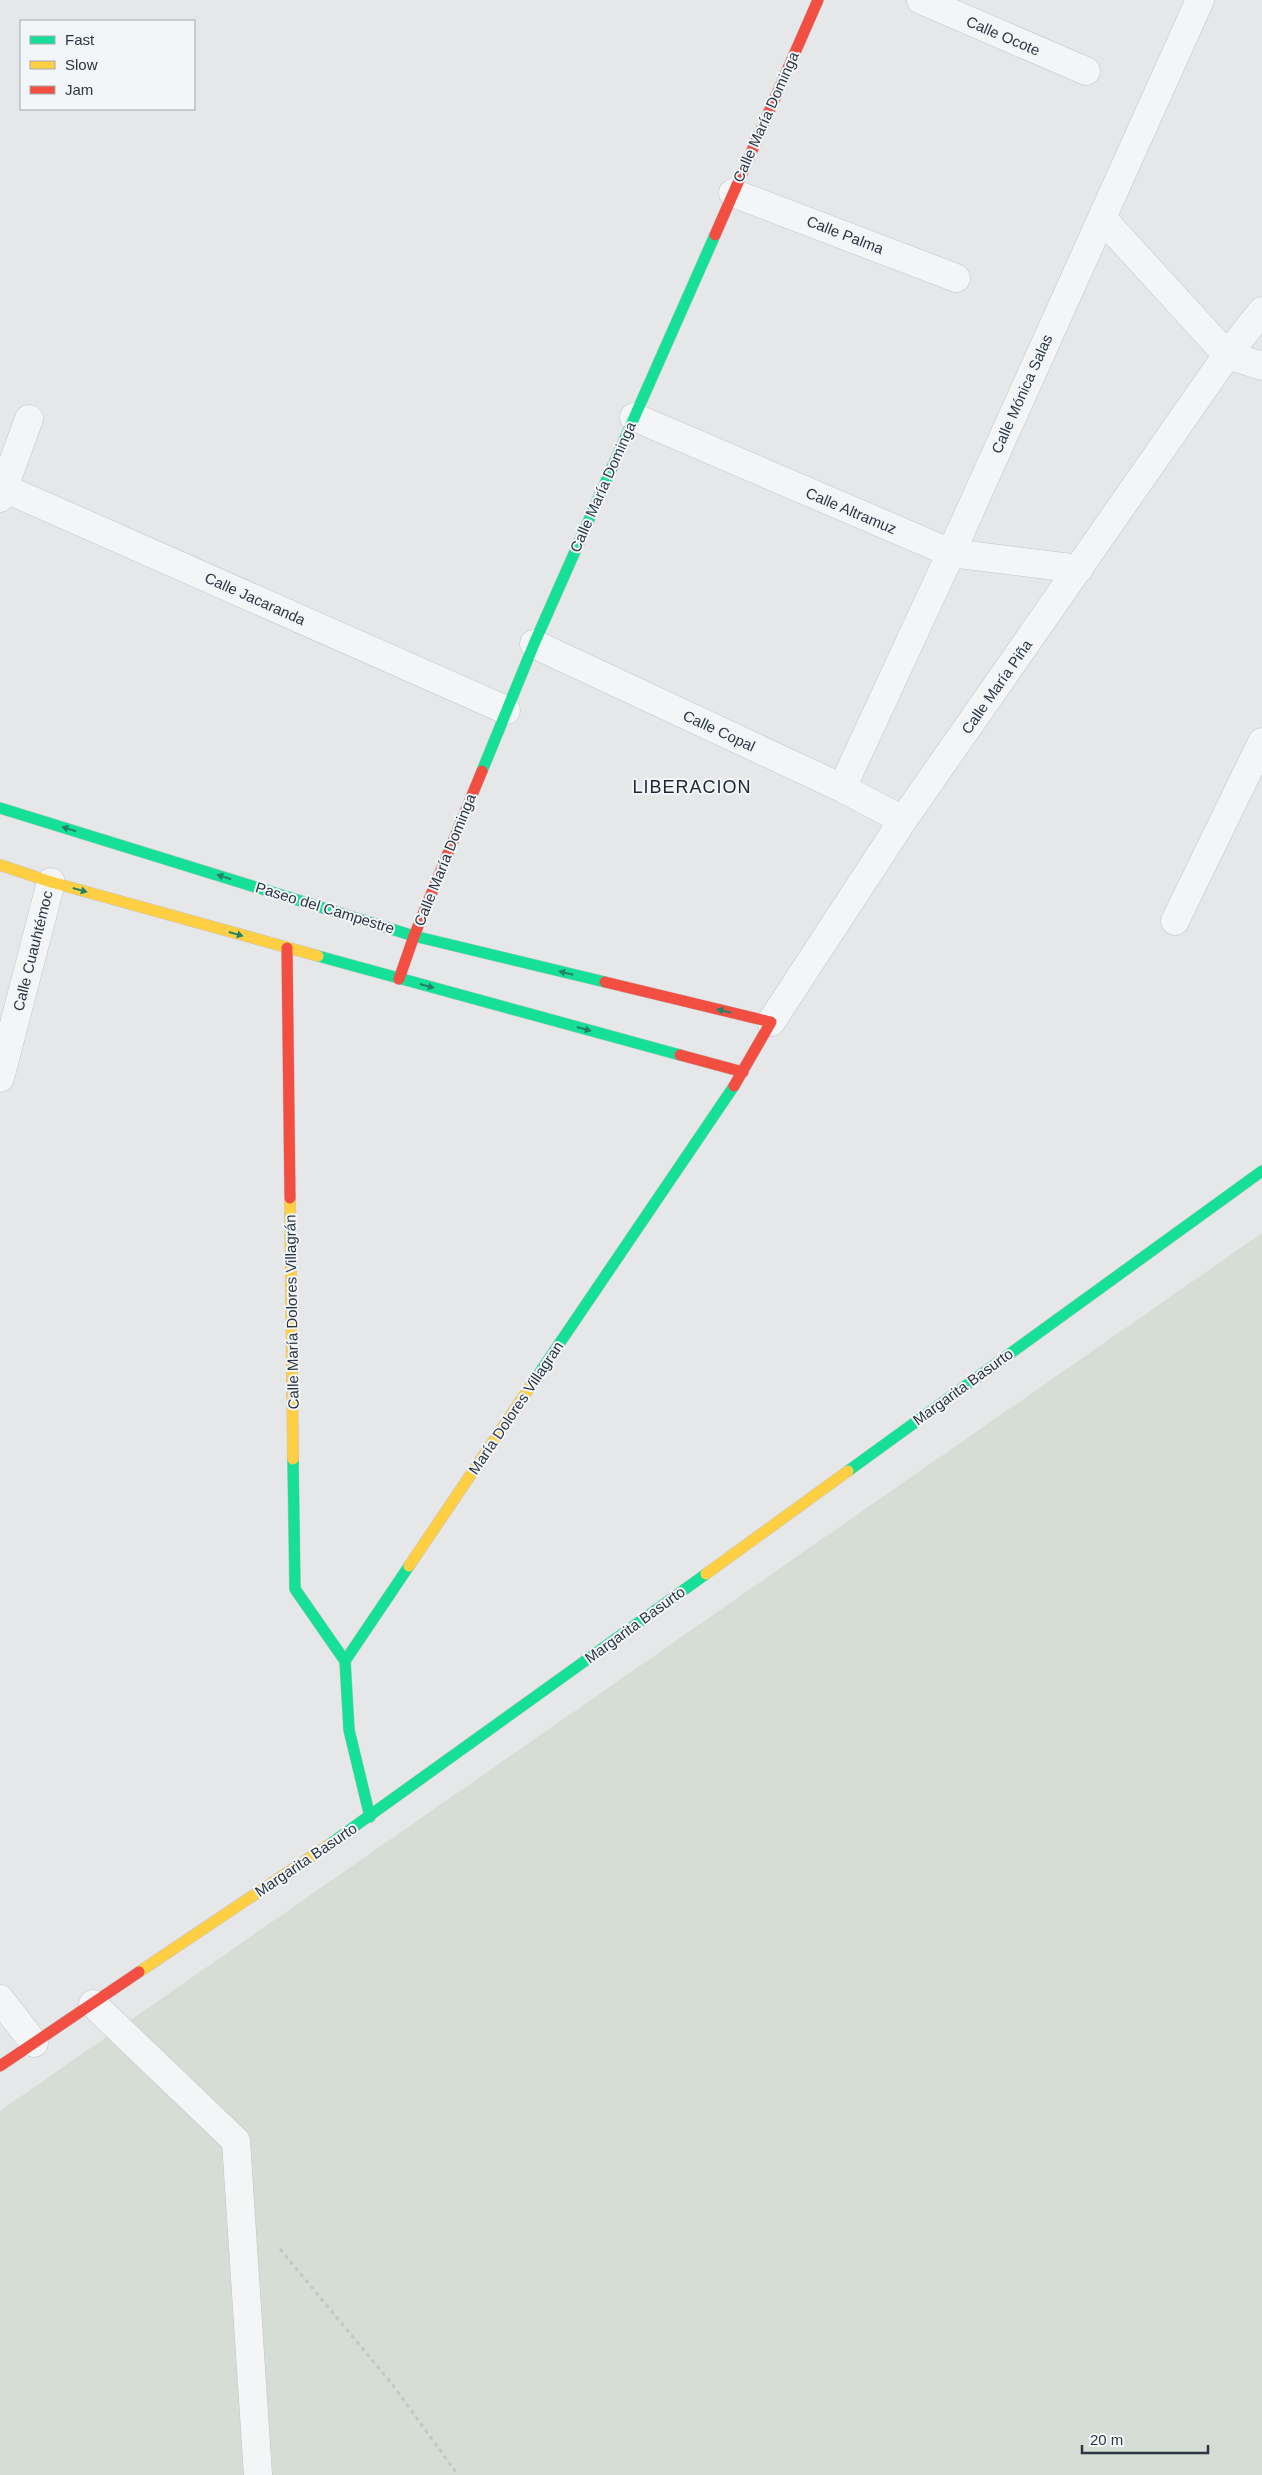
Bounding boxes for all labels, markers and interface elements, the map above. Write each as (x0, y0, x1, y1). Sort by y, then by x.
street label: Calle Ocote (964, 12, 1043, 59)
legend (20, 20, 195, 110)
text: Fast (65, 31, 95, 48)
street label: Calle María Dominga (729, 48, 802, 185)
text: Slow (65, 56, 98, 73)
text: Jam (65, 81, 93, 98)
street label: Calle Palma (804, 212, 887, 257)
street label: Calle Mónica Salas (988, 332, 1055, 456)
street label: Calle María Dominga (566, 418, 639, 555)
street label: Calle Altramuz (803, 484, 899, 537)
street label: Calle Jacaranda (202, 569, 309, 629)
street label: Calle María Piña (958, 636, 1036, 737)
street label: Calle Copal (680, 706, 758, 755)
district label: LIBERACION (632, 777, 752, 797)
street label: Calle María Dominga (410, 791, 479, 928)
one-way arrow (61, 825, 76, 833)
one-way arrow (217, 873, 232, 881)
street label: Paseo del Campestre (254, 878, 397, 937)
one-way arrow (73, 886, 88, 894)
street label: Calle Cuauhtémoc (9, 888, 56, 1013)
one-way arrow (229, 930, 244, 938)
one-way arrow (558, 969, 573, 977)
one-way arrow (419, 983, 434, 991)
one-way arrow (716, 1007, 731, 1015)
one-way arrow (576, 1025, 591, 1033)
street label: Calle María Dolores Villagrán (281, 1214, 302, 1410)
street label: María Dolores Villagran (465, 1338, 566, 1477)
street label: Margarita Basurto (909, 1345, 1016, 1429)
street label: Margarita Basurto (581, 1583, 688, 1667)
street label: Margarita Basurto (252, 1819, 360, 1900)
scale bar (1082, 2422, 1208, 2454)
text: 20 m (1090, 2431, 1123, 2448)

